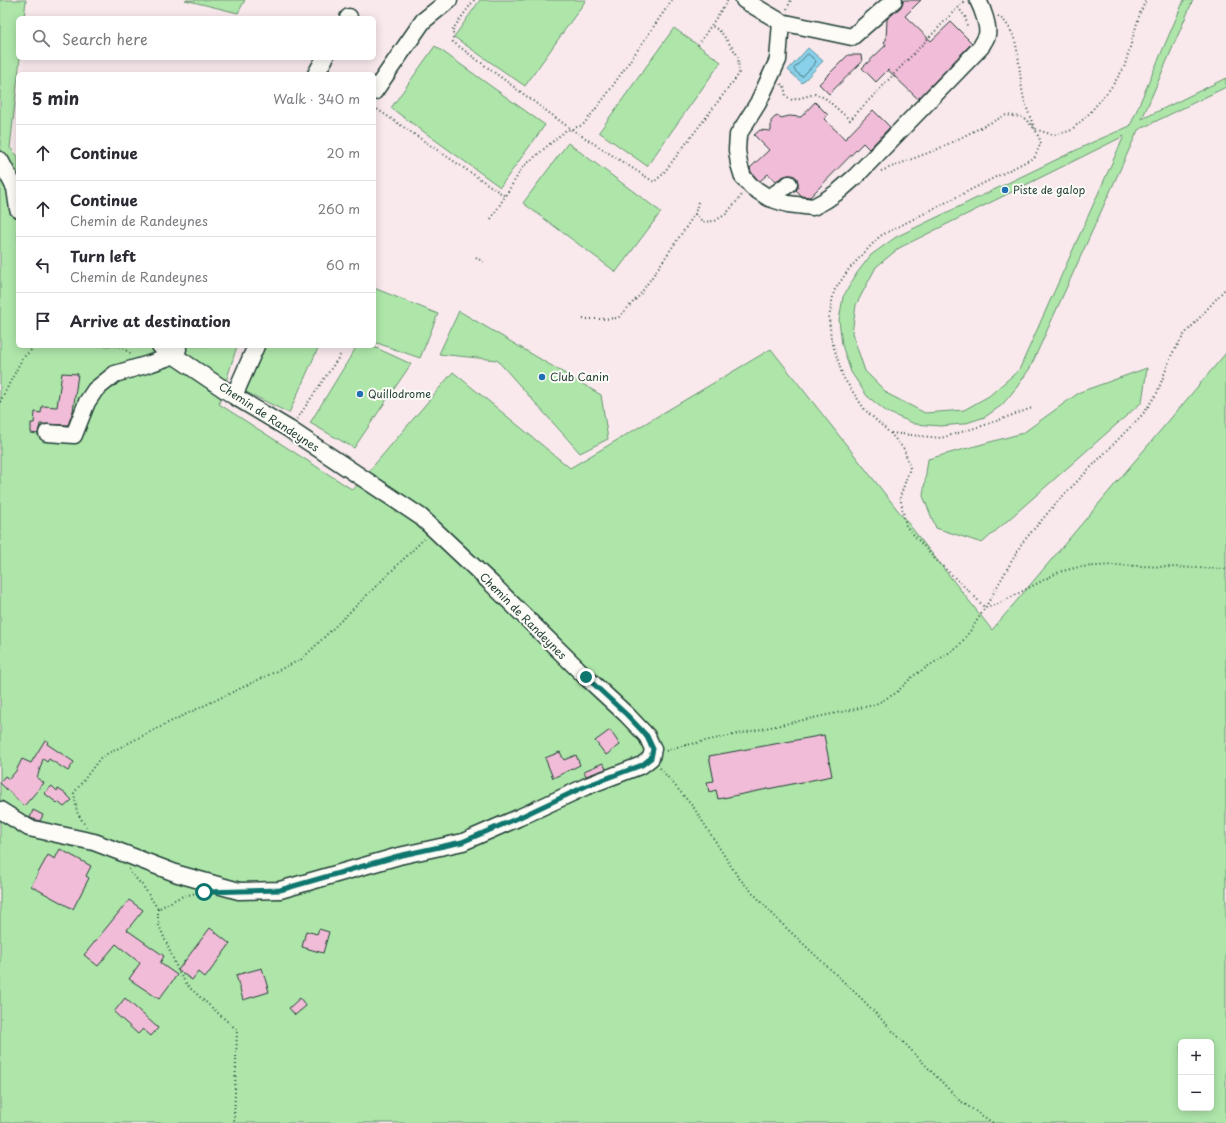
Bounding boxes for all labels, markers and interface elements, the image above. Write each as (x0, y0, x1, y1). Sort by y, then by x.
search box (16, 16, 376, 60)
icon: search (30, 27, 52, 49)
text: Search here (62, 27, 148, 50)
text: 5 min (32, 85, 79, 111)
text: Walk · 340 m (273, 89, 360, 108)
text: Continue (70, 141, 138, 164)
icon: ahead (32, 142, 54, 164)
text: 20 m (326, 143, 360, 162)
place label: Piste de galop (1013, 181, 1086, 198)
marker: Piste de galop (1000, 185, 1010, 195)
text: Continue (70, 188, 138, 211)
icon: ahead (32, 198, 54, 220)
text: 260 m (318, 199, 360, 218)
text: Chemin de Randeynes (70, 211, 208, 230)
text: Turn left (70, 244, 136, 267)
icon: left (32, 254, 54, 276)
text: 60 m (326, 255, 360, 274)
text: Chemin de Randeynes (70, 267, 208, 286)
text: Arrive at destination (70, 309, 231, 332)
icon: arrive (32, 310, 54, 332)
place label: Club Canin (550, 368, 609, 385)
marker: Club Canin (537, 372, 547, 382)
street label: Chemin de Randeynes (216, 378, 323, 455)
place label: Quillodrome (368, 385, 431, 402)
marker: Quillodrome (355, 389, 365, 399)
street label: Chemin de Randeynes (476, 568, 571, 663)
route end (577, 668, 595, 686)
route start (195, 883, 213, 901)
map controls (1178, 1039, 1214, 1111)
button: + (1178, 1039, 1214, 1075)
button: − (1178, 1075, 1214, 1111)

